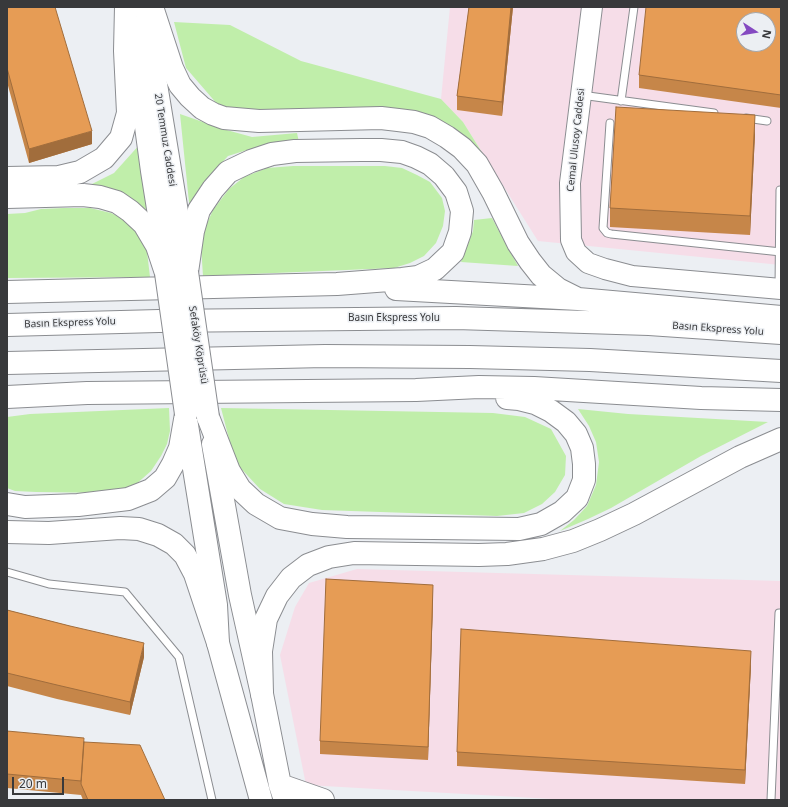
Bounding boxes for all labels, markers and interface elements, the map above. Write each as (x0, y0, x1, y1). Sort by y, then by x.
north arrow (736, 12, 776, 52)
text: N (759, 28, 776, 40)
street label: Cemal Ulusoy Caddesi (565, 88, 587, 192)
street label: 20 Temmuz Caddesi (152, 93, 178, 187)
street label: Sefaköy Köprüsü (186, 305, 210, 385)
street label: Basın Ekspress Yolu (348, 312, 440, 324)
street label: Basın Ekspress Yolu (24, 315, 116, 331)
street label: Basın Ekspress Yolu (672, 320, 764, 338)
scale bar (14, 769, 66, 795)
text: 20 m (19, 775, 47, 792)

